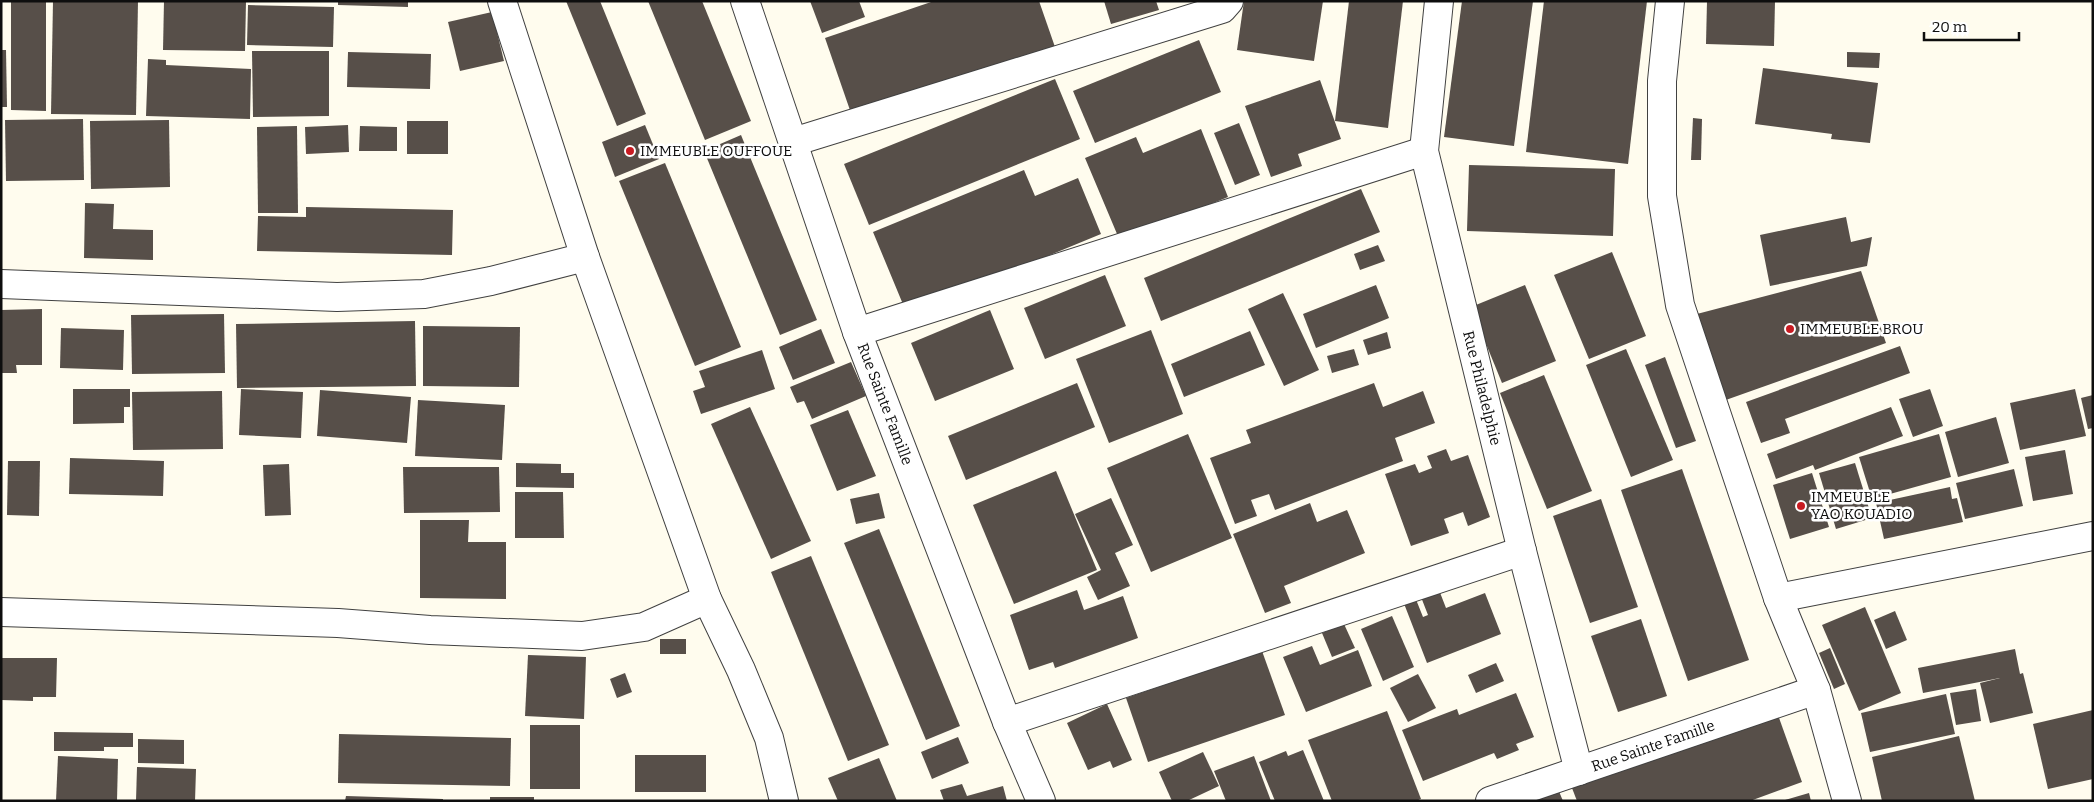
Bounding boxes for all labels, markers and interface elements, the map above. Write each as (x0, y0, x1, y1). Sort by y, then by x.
scale bar (1924, 10, 2019, 42)
text: 20 m (1932, 18, 1968, 36)
place label: IMMEUBLE OUFFOUE (640, 142, 792, 160)
marker: IMMEUBLE OUFFOUE (624, 145, 636, 157)
place label: IMMEUBLE BROU (1800, 320, 1924, 338)
marker: IMMEUBLE BROU (1784, 323, 1796, 335)
street label: Rue Philadelphie (1459, 329, 1505, 447)
street label: Rue Sainte Famille (853, 340, 917, 468)
place label: IMMEUBLE YAO KOUADIO (1811, 488, 1913, 523)
marker: IMMEUBLE YAO KOUADIO (1795, 500, 1807, 512)
street label: Rue Sainte Famille (1589, 716, 1717, 776)

